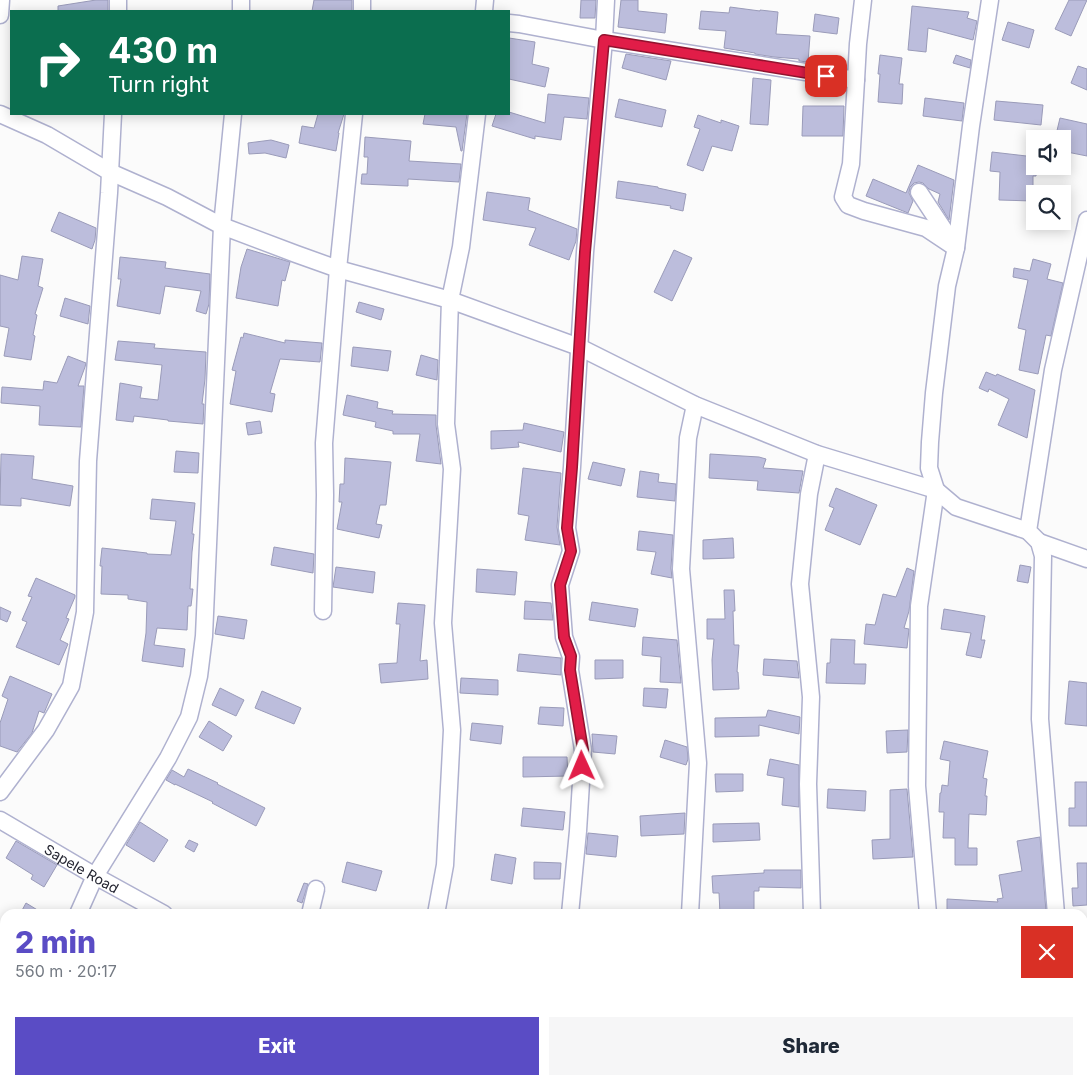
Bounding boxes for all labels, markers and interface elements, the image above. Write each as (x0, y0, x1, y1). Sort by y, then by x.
text: 430 m (108, 29, 218, 71)
icon: right (25, 30, 90, 95)
pin (805, 55, 847, 97)
icon: arrive (812, 62, 840, 90)
text: Turn right (108, 71, 209, 97)
map controls (1026, 130, 1071, 230)
button: sound (1026, 130, 1071, 175)
button: search (1026, 185, 1071, 230)
position arrow (555, 739, 607, 791)
street label: Sapele Road (42, 840, 122, 896)
text: 2 min (15, 924, 96, 960)
button: close (1021, 926, 1073, 978)
text: 560 m · 20:17 (15, 961, 117, 981)
button: Exit (15, 1017, 539, 1075)
button: Share (549, 1017, 1073, 1075)

